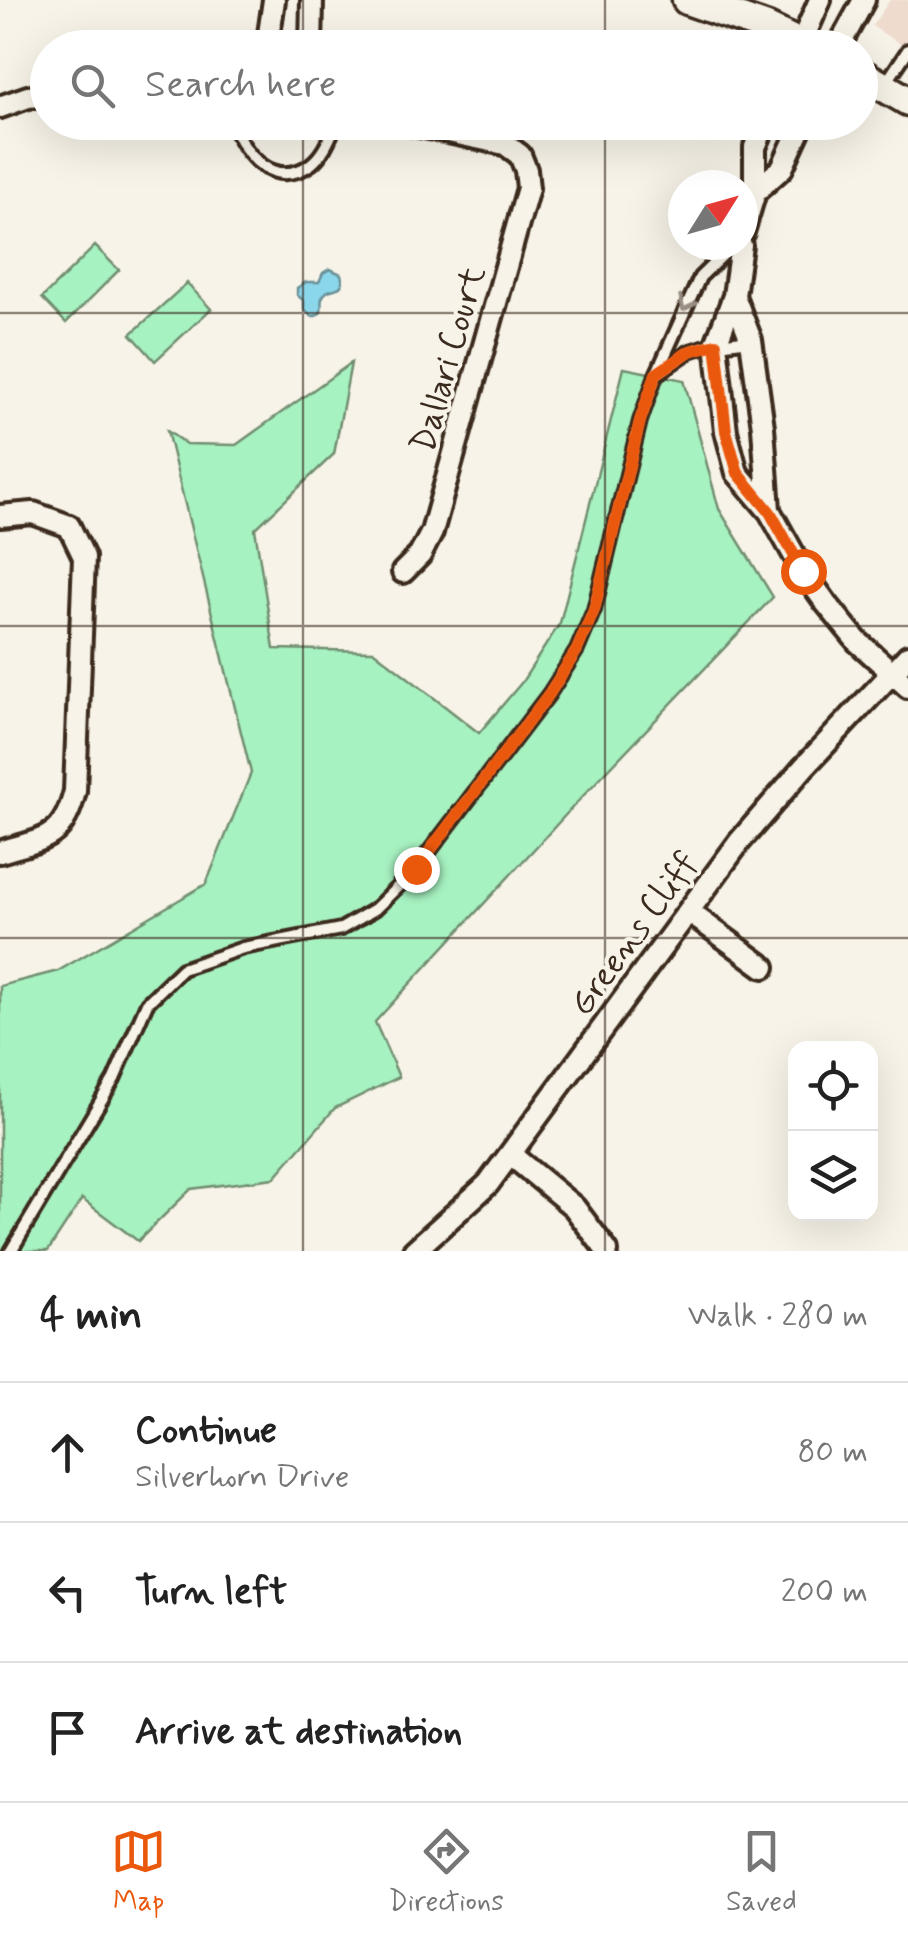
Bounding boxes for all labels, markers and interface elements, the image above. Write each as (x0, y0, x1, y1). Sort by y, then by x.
search box (30, 30, 878, 140)
icon: search (65, 58, 120, 113)
text: Search here (145, 61, 336, 110)
north arrow (668, 170, 758, 260)
street label: Dallari Court (400, 261, 498, 458)
one-way arrow (679, 294, 699, 312)
route start (781, 549, 827, 595)
street label: Greens Cliff (560, 843, 710, 1025)
route end (394, 847, 440, 893)
map controls (788, 1041, 878, 1221)
button: locate (788, 1041, 878, 1131)
button: layers (788, 1131, 878, 1221)
text: 4 min (40, 1289, 142, 1344)
text: Walk · 280 m (688, 1295, 868, 1337)
text: Continue (135, 1407, 277, 1456)
icon: ahead (40, 1425, 95, 1480)
text: 80 m (798, 1431, 868, 1473)
text: Silverhorn Drive (135, 1456, 350, 1498)
icon: left (40, 1565, 95, 1620)
text: Turn left (135, 1568, 287, 1617)
text: 200 m (781, 1571, 868, 1613)
icon: arrive (40, 1705, 95, 1760)
text: Arrive at destination (135, 1708, 462, 1757)
tab: Map (111, 1824, 166, 1921)
tab: Directions (389, 1824, 504, 1921)
tab: Saved (726, 1824, 797, 1921)

